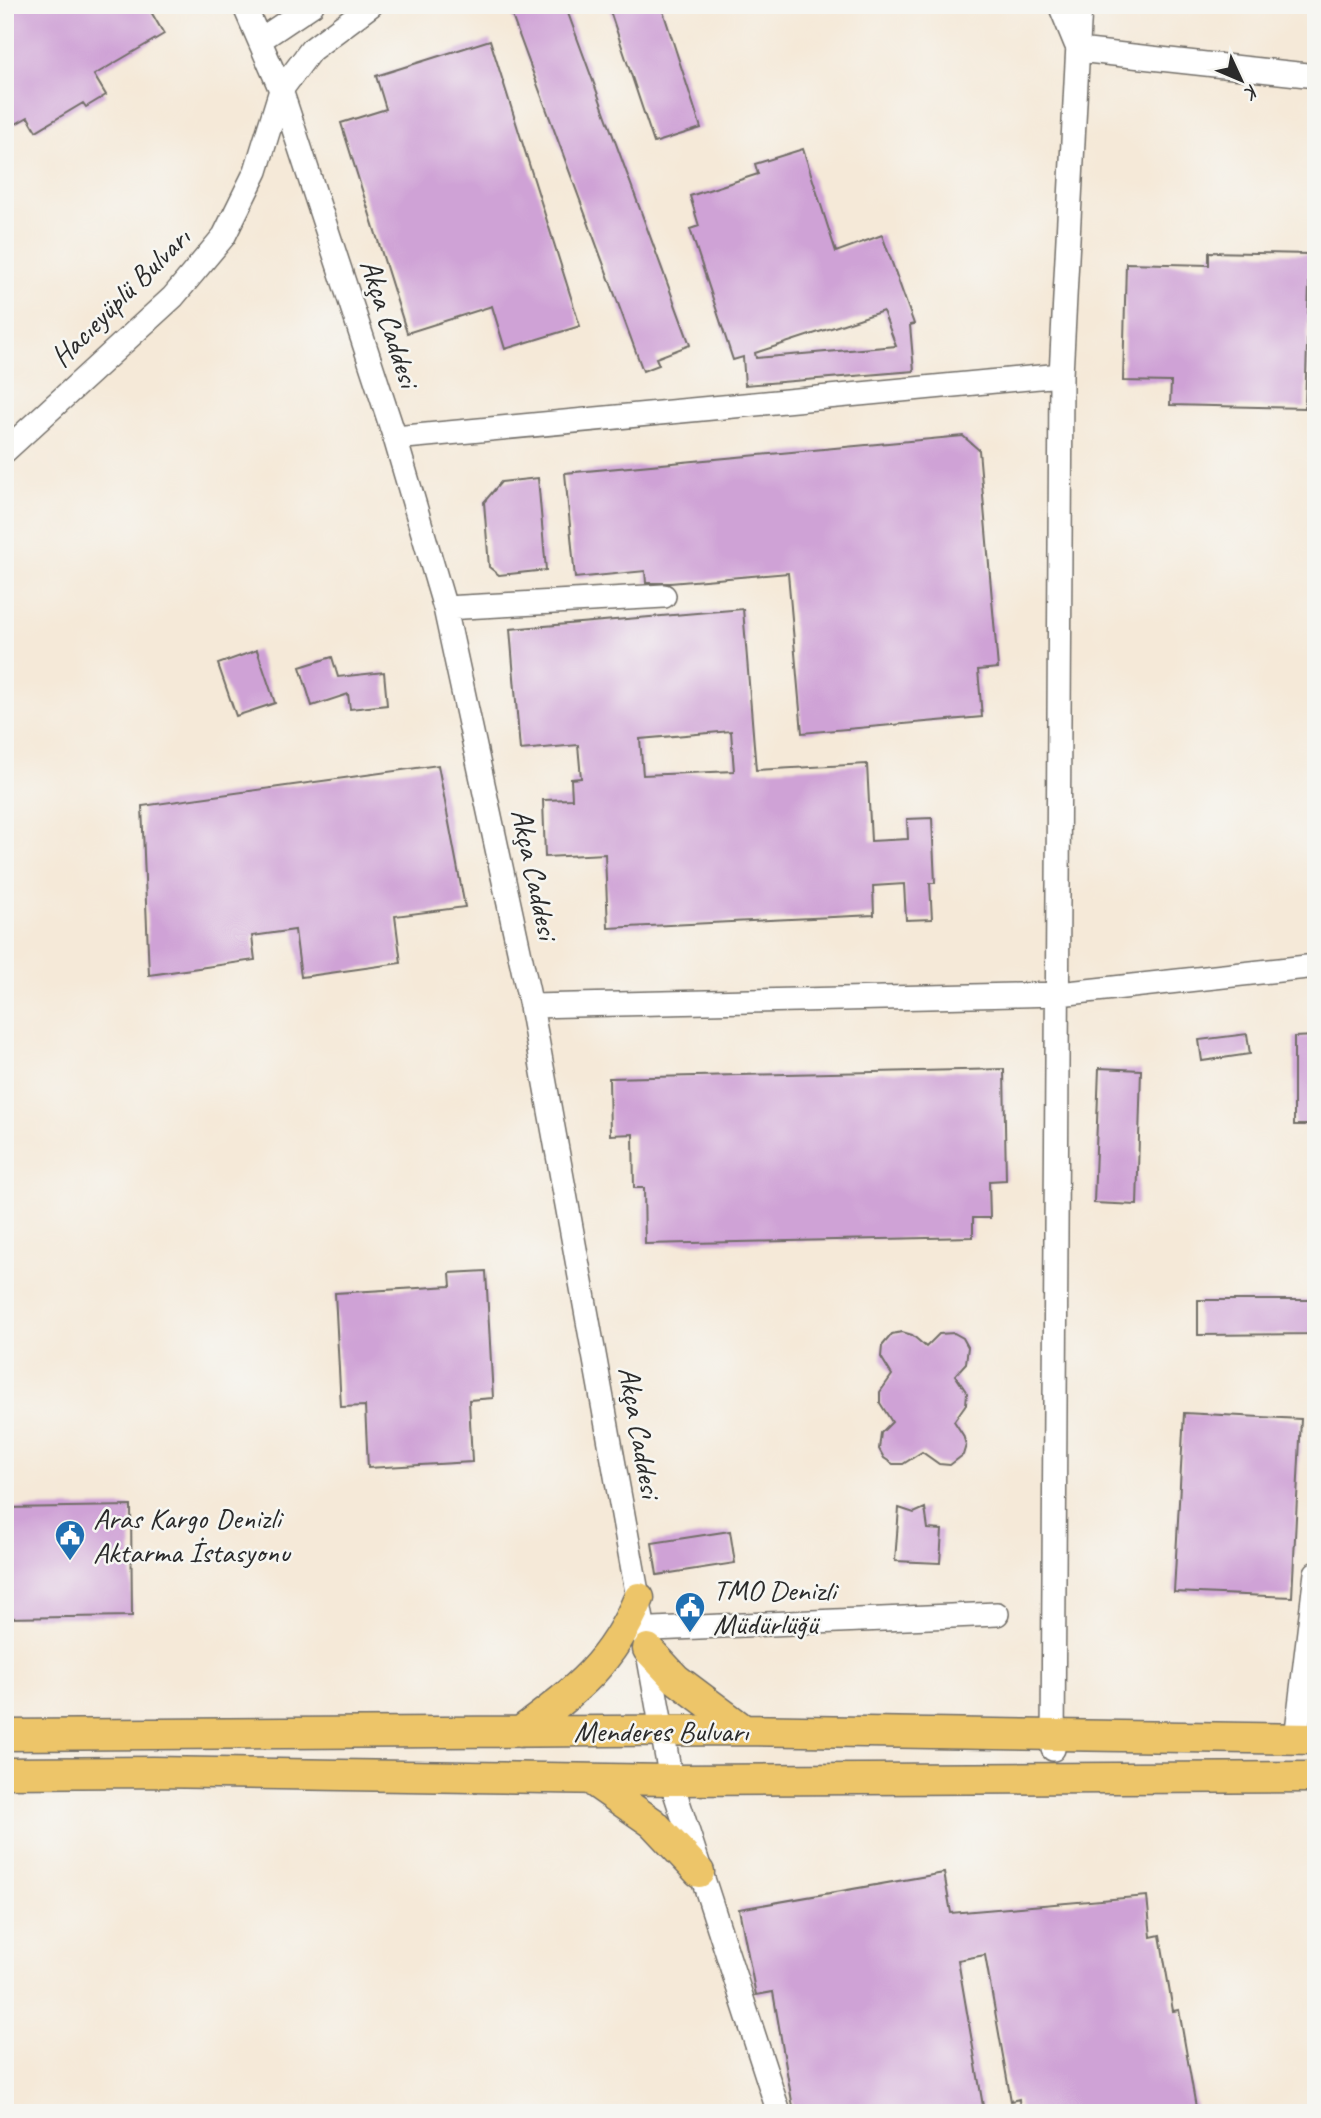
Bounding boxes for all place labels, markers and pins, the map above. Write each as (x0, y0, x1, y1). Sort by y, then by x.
place label: Aras Kargo Denizli Aktarma İstasyonu (93, 1499, 292, 1571)
public building icon: Aras Kargo Denizli Aktarma İstasyonu (53, 1518, 87, 1562)
place label: TMO Denizli Müdürlüğü (713, 1571, 839, 1643)
public building icon: TMO Denizli Müdürlüğü (673, 1590, 707, 1634)

